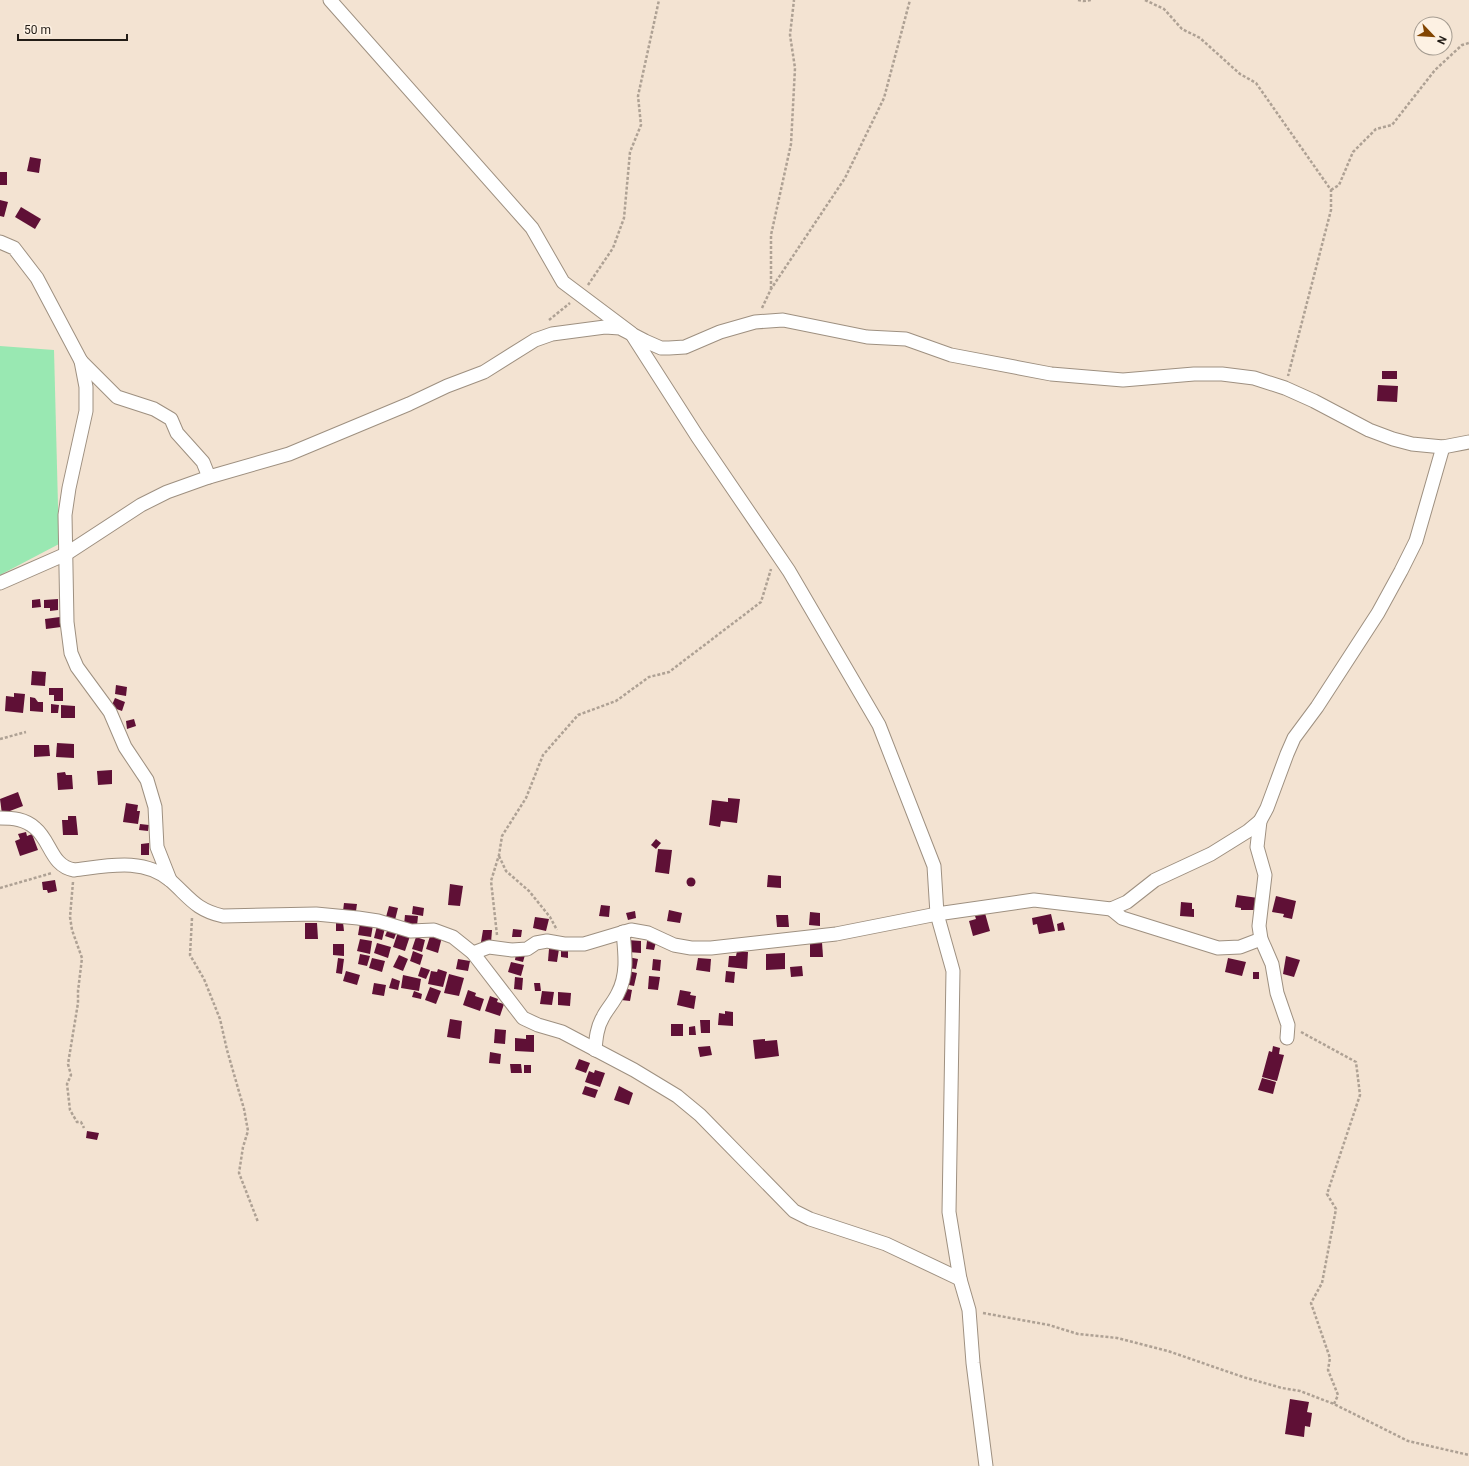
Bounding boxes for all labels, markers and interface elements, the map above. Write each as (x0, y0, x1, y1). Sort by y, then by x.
scale bar (18, 16, 127, 42)
north arrow (1413, 16, 1453, 56)
text: 50 m (24, 23, 51, 37)
text: N (1434, 34, 1449, 46)

